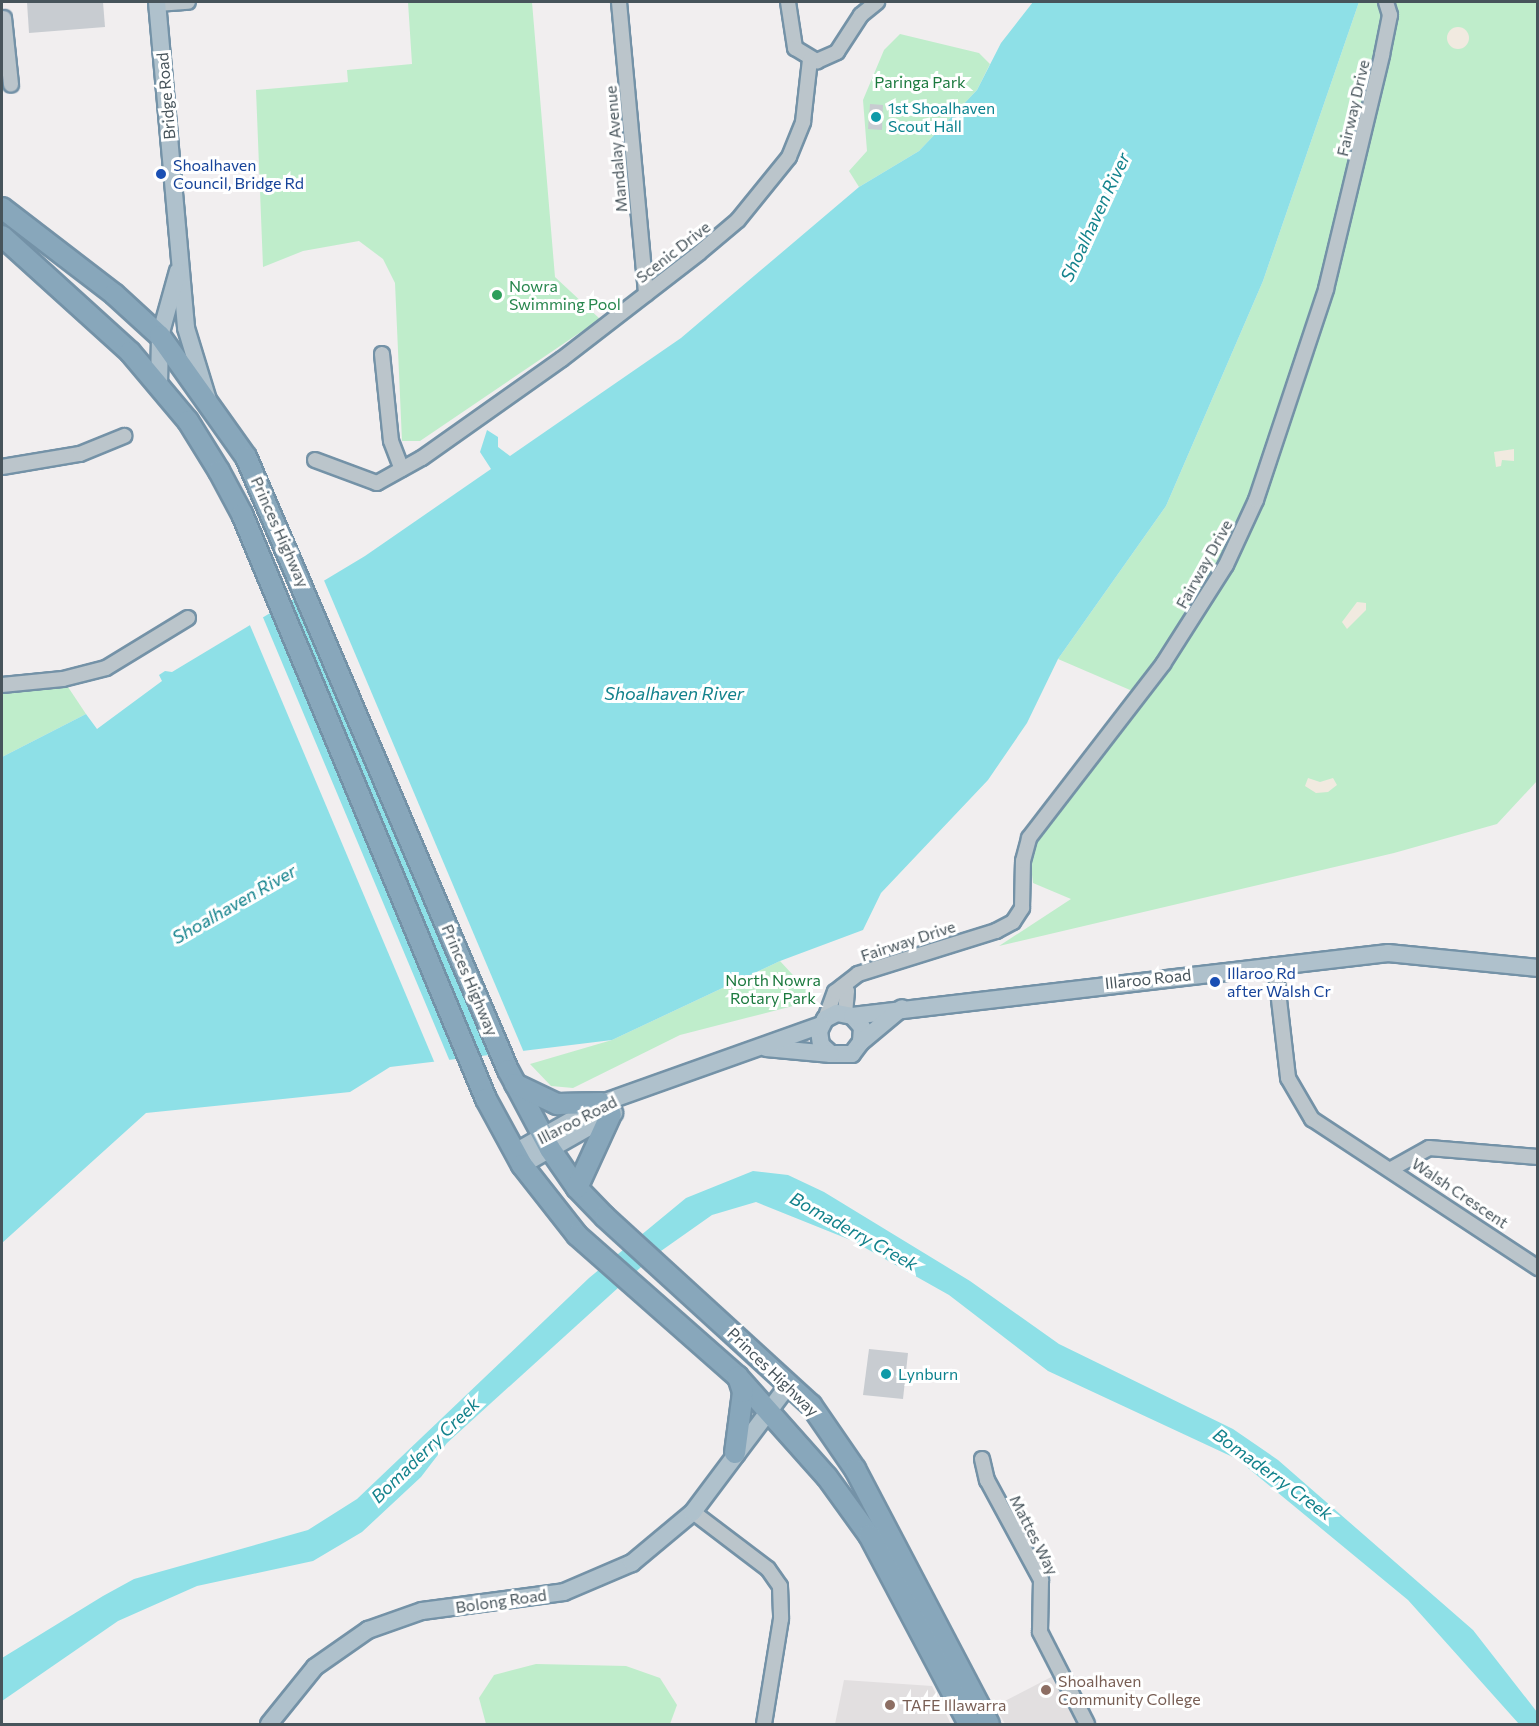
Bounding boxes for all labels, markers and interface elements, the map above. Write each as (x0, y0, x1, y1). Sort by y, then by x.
street label: Bridge Road (153, 52, 179, 140)
street label: Fairway Drive (1333, 58, 1373, 158)
park label: Paringa Park (874, 72, 966, 92)
street label: Mandalay Avenue (601, 85, 631, 213)
place label: 1st Shoalhaven Scout Hall (888, 98, 995, 136)
marker: 1st Shoalhaven Scout Hall (869, 110, 883, 124)
water label: Shoalhaven River (1056, 149, 1134, 285)
place label: Shoalhaven Council, Bridge Rd (173, 155, 304, 193)
marker: Shoalhaven Council, Bridge Rd (154, 167, 168, 181)
street label: Scenic Drive (632, 217, 714, 287)
place label: Nowra Swimming Pool (509, 276, 621, 314)
marker: Nowra Swimming Pool (490, 288, 504, 302)
street label: Princes Highway (247, 474, 313, 590)
street label: Fairway Drive (1172, 516, 1236, 612)
water label: Shoalhaven River (604, 682, 744, 704)
water label: Shoalhaven River (168, 860, 300, 948)
street label: Fairway Drive (858, 917, 958, 965)
street label: Princes Highway (438, 921, 502, 1039)
place label: Illaroo Rd after Walsh Cr (1227, 963, 1331, 1001)
street label: Illaroo Road (1104, 965, 1192, 993)
park label: North Nowra Rotary Park (725, 970, 821, 1008)
marker: Illaroo Rd after Walsh Cr (1208, 975, 1222, 989)
street label: Illaroo Road (534, 1092, 620, 1148)
street label: Walsh Crescent (1408, 1154, 1512, 1232)
water label: Bomaderry Creek (786, 1187, 922, 1275)
street label: Princes Highway (723, 1324, 823, 1420)
place label: Lynburn (898, 1364, 958, 1384)
marker: Lynburn (879, 1367, 893, 1381)
water label: Bomaderry Creek (366, 1393, 484, 1507)
water label: Bomaderry Creek (1209, 1423, 1337, 1525)
street label: Mattes Way (1006, 1492, 1062, 1578)
street label: Bolong Road (454, 1585, 548, 1617)
place label: Shoalhaven Community College (1058, 1671, 1201, 1709)
marker: Shoalhaven Community College (1039, 1683, 1053, 1697)
place label: TAFE Illawarra (902, 1695, 1006, 1715)
marker: TAFE Illawarra (883, 1698, 897, 1712)

